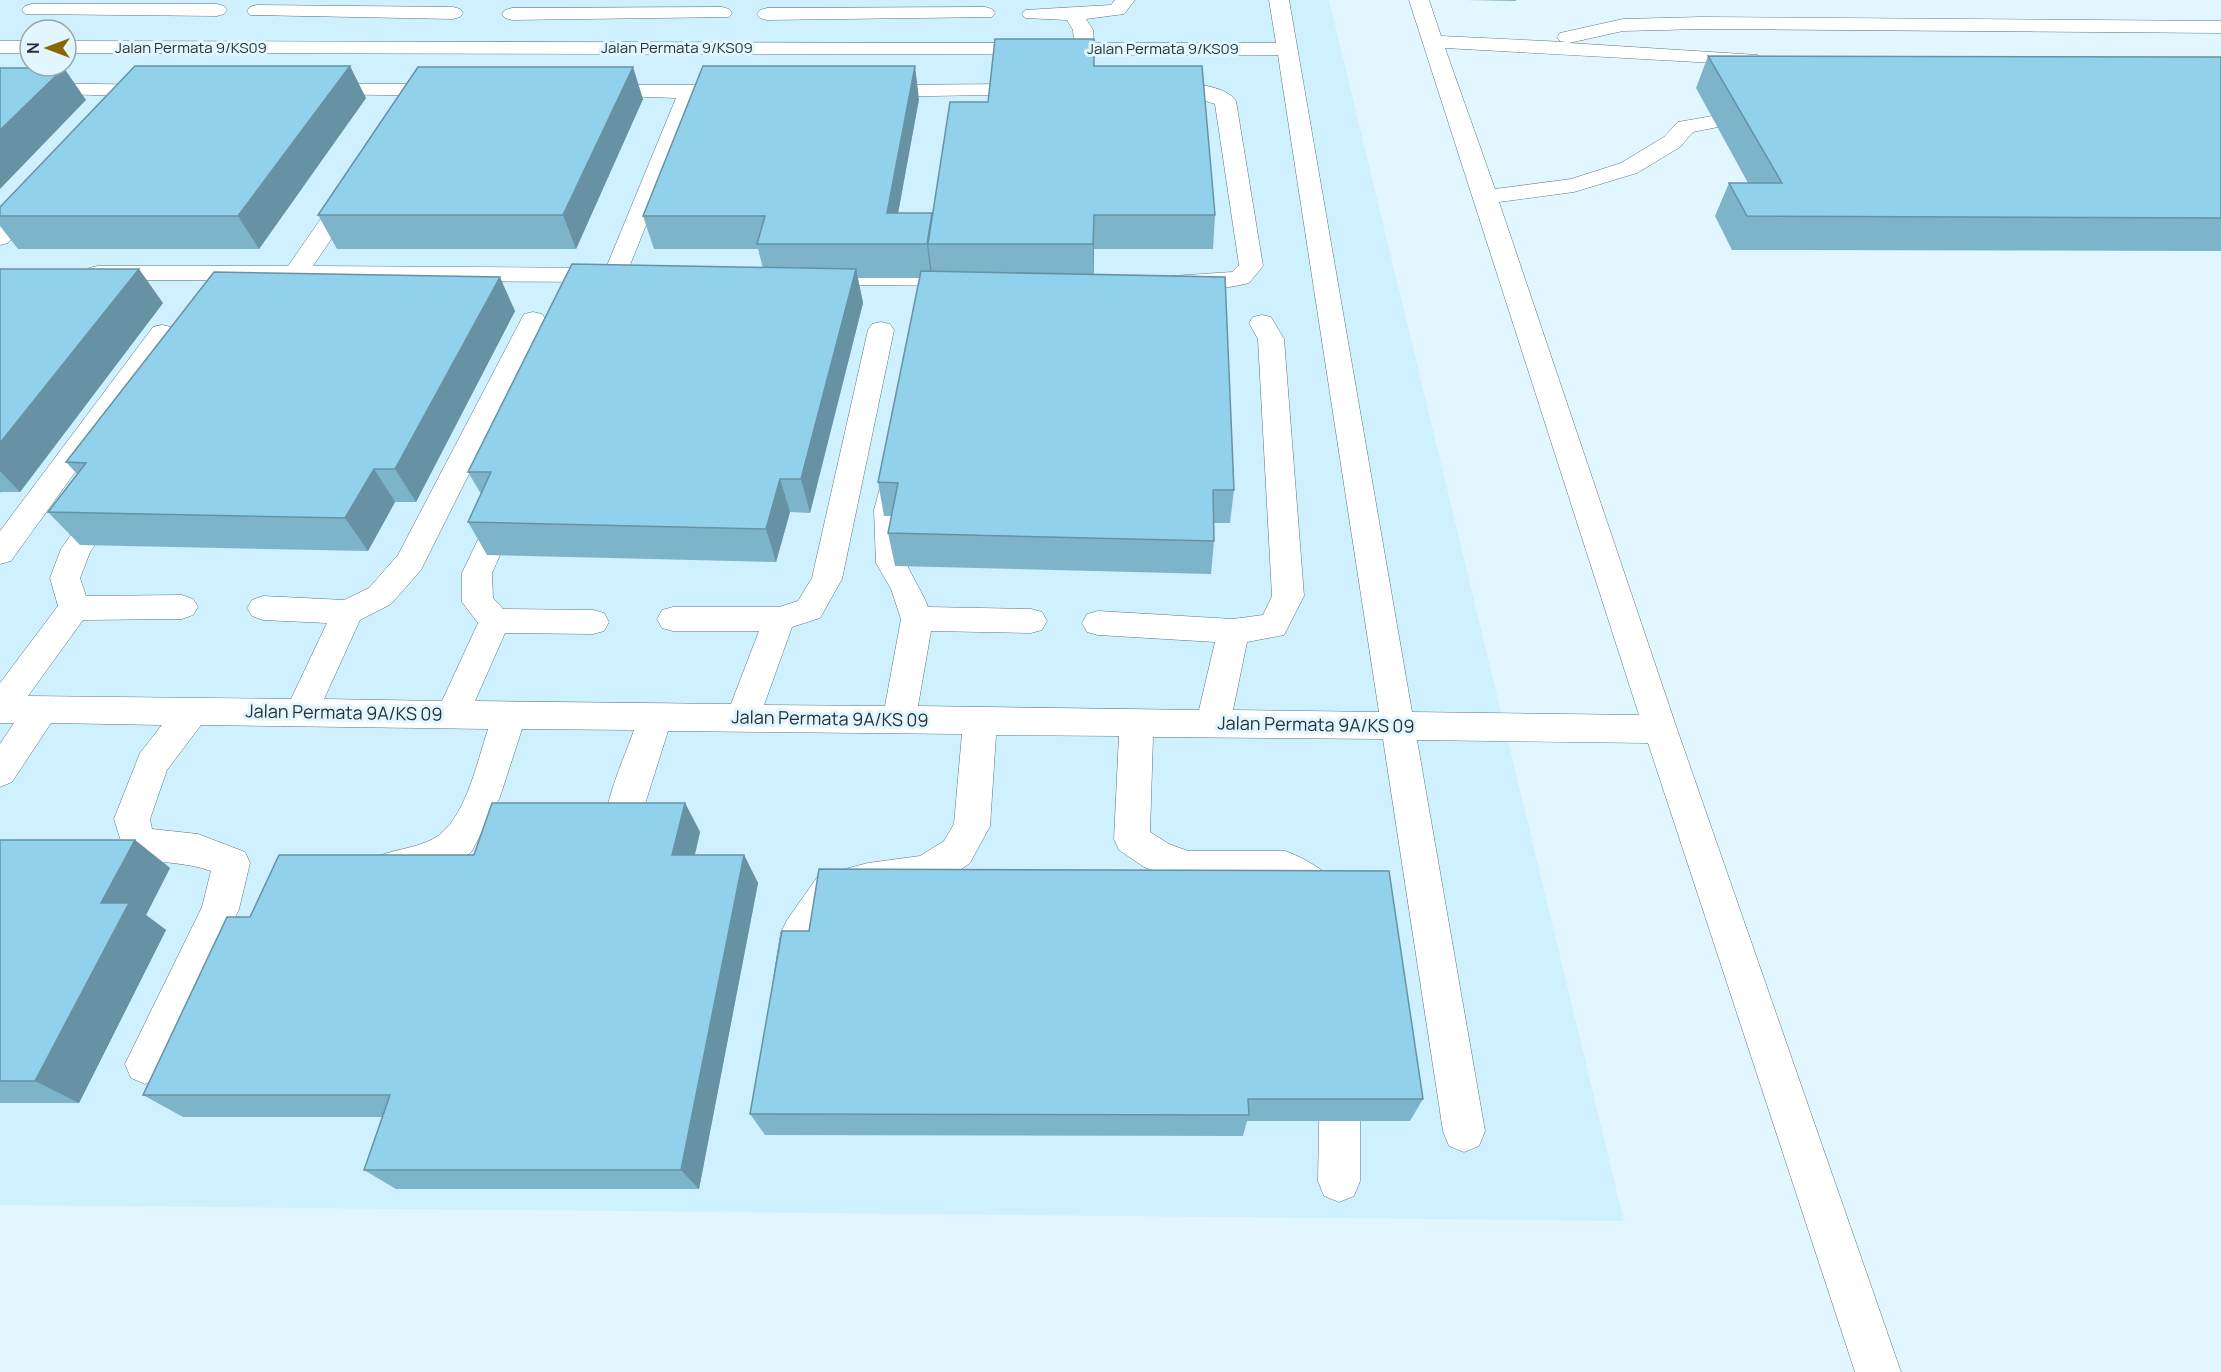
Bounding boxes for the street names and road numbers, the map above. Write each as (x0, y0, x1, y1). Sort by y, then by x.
street label: Jalan Permata 9/KS09 (115, 37, 267, 58)
street label: Jalan Permata 9/KS09 (601, 37, 753, 58)
street label: Jalan Permata 9/KS09 (1087, 38, 1239, 59)
street label: Jalan Permata 9A/KS 09 (245, 698, 443, 726)
street label: Jalan Permata 9A/KS 09 (731, 704, 929, 732)
street label: Jalan Permata 9A/KS 09 (1217, 710, 1415, 738)

